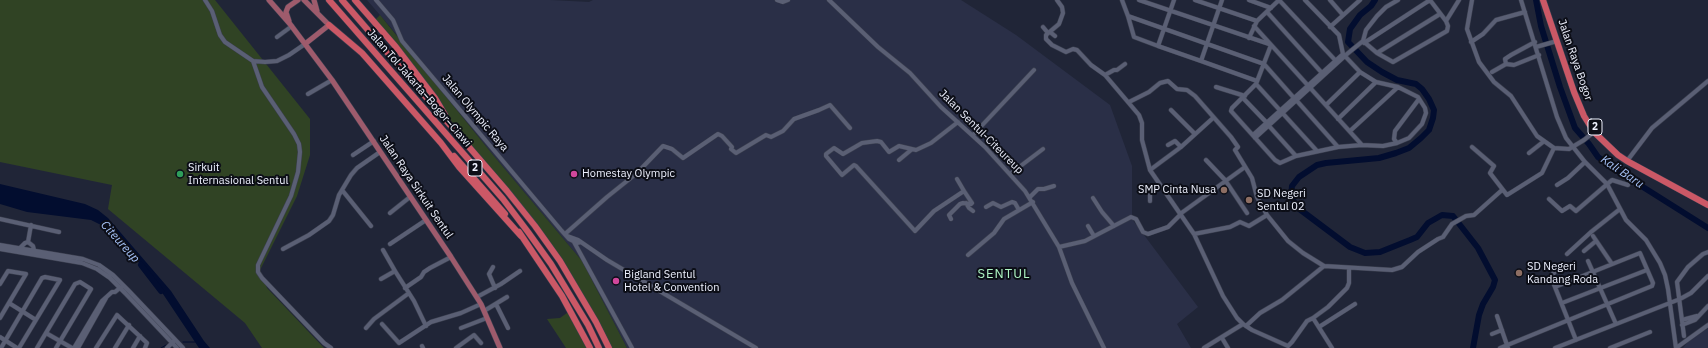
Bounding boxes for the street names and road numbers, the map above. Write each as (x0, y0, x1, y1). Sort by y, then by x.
street label: Jalan Raya Bogor (1555, 18, 1595, 102)
street label: Jalan Tol Jakarta–Bogor–Ciawi (364, 26, 474, 150)
street label: Jalan Olympic Raya (439, 72, 511, 154)
street label: Jalan Sentul-Citeureup (936, 87, 1026, 177)
road number: 2 (1588, 119, 1602, 135)
street label: Jalan Raya Sirkuit Sentul (376, 133, 456, 241)
road number: 2 (468, 160, 482, 176)

